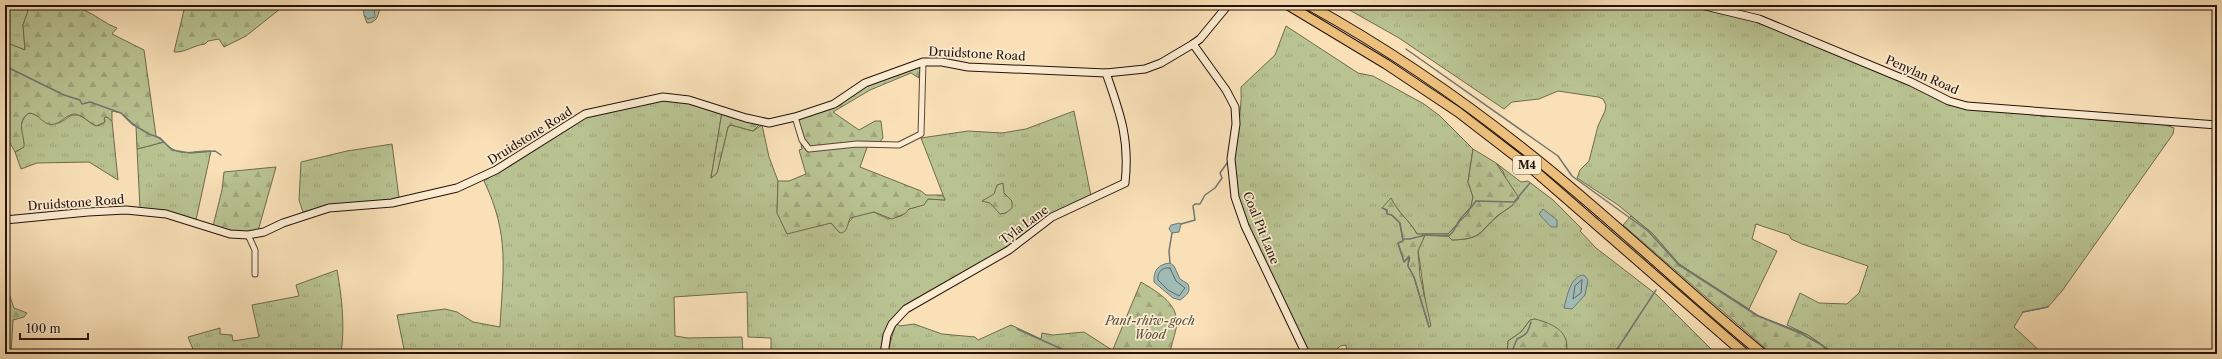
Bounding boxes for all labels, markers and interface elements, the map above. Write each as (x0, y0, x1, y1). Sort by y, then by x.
street label: Druidstone Road (928, 43, 1027, 64)
street label: Penylan Road (1883, 52, 1962, 98)
street label: Druidstone Road (485, 103, 575, 168)
road number: M4 (1513, 156, 1541, 174)
street label: Coal Pit Lane (1240, 189, 1283, 267)
street label: Druidstone Road (27, 192, 126, 213)
street label: Tyla Lane (996, 202, 1051, 247)
park label: Pant-rhiw-goch Wood (1104, 313, 1195, 342)
scale bar (20, 315, 88, 341)
text: 100 m (26, 321, 61, 336)

